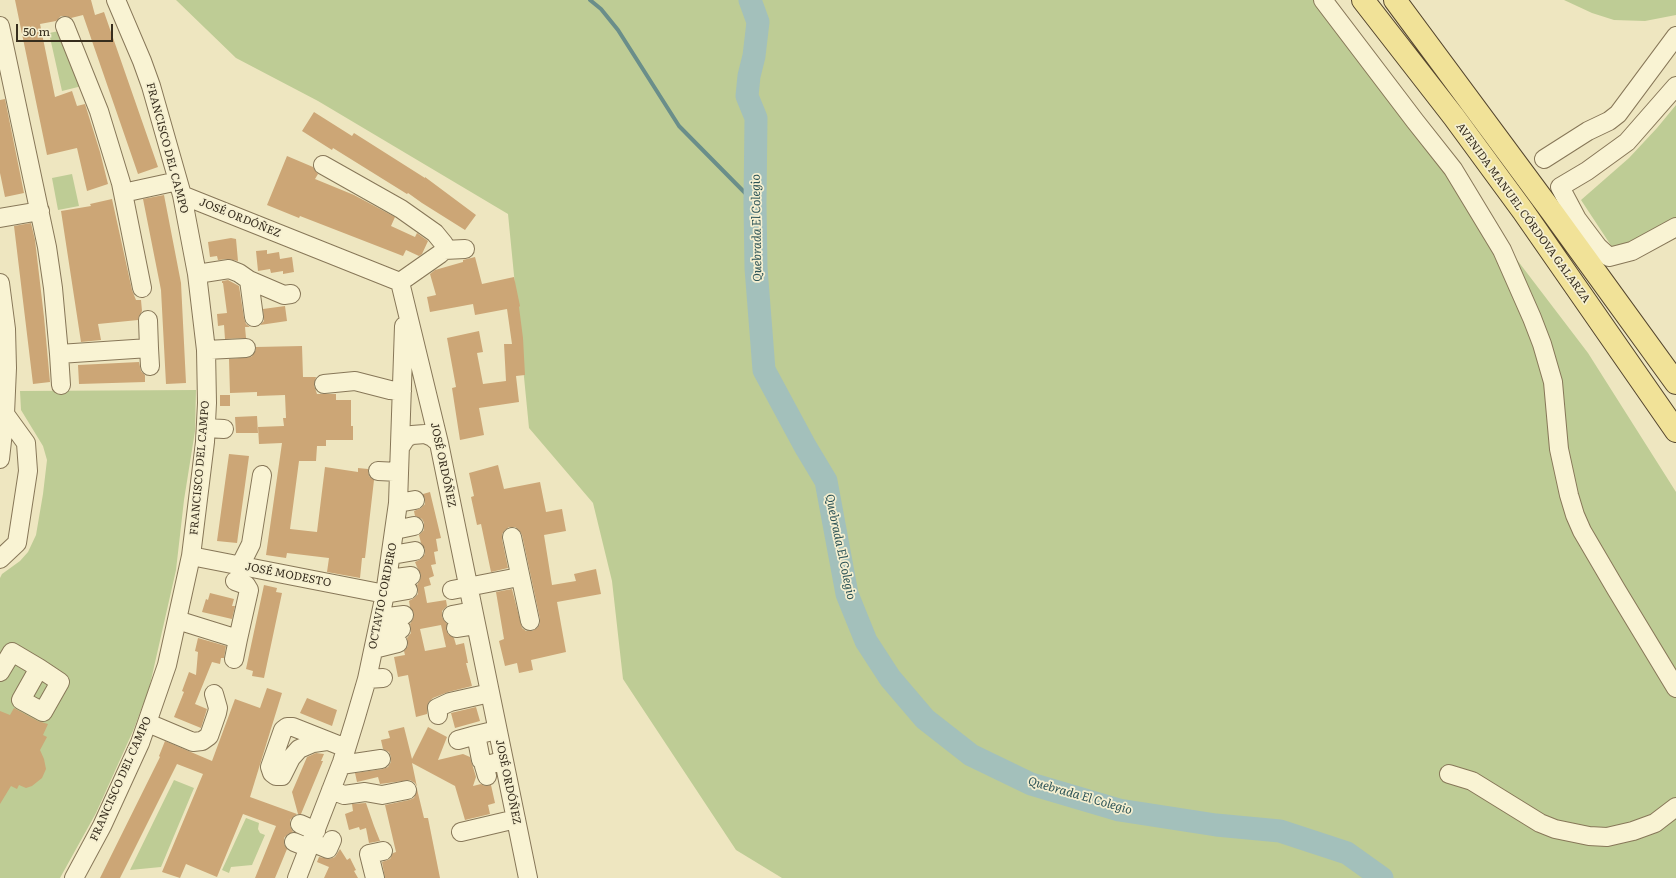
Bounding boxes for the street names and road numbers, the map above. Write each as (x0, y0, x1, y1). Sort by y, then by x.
street label: FRANCISCO DEL CAMPO (143, 81, 191, 215)
street label: AVENIDA MANUEL CÓRDOVA GALARZA (1453, 120, 1593, 306)
street label: JOSÉ ORDÓÑEZ (197, 196, 283, 240)
street label: FRANCISCO DEL CAMPO (188, 400, 212, 536)
street label: JOSÉ ORDÓÑEZ (428, 421, 458, 509)
street label: OCTAVIO CORDERO (366, 542, 400, 650)
street label: JOSÉ MODESTO (244, 560, 332, 590)
street label: FRANCISCO DEL CAMPO (88, 715, 154, 843)
street label: JOSÉ ORDÓÑEZ (493, 738, 523, 826)

